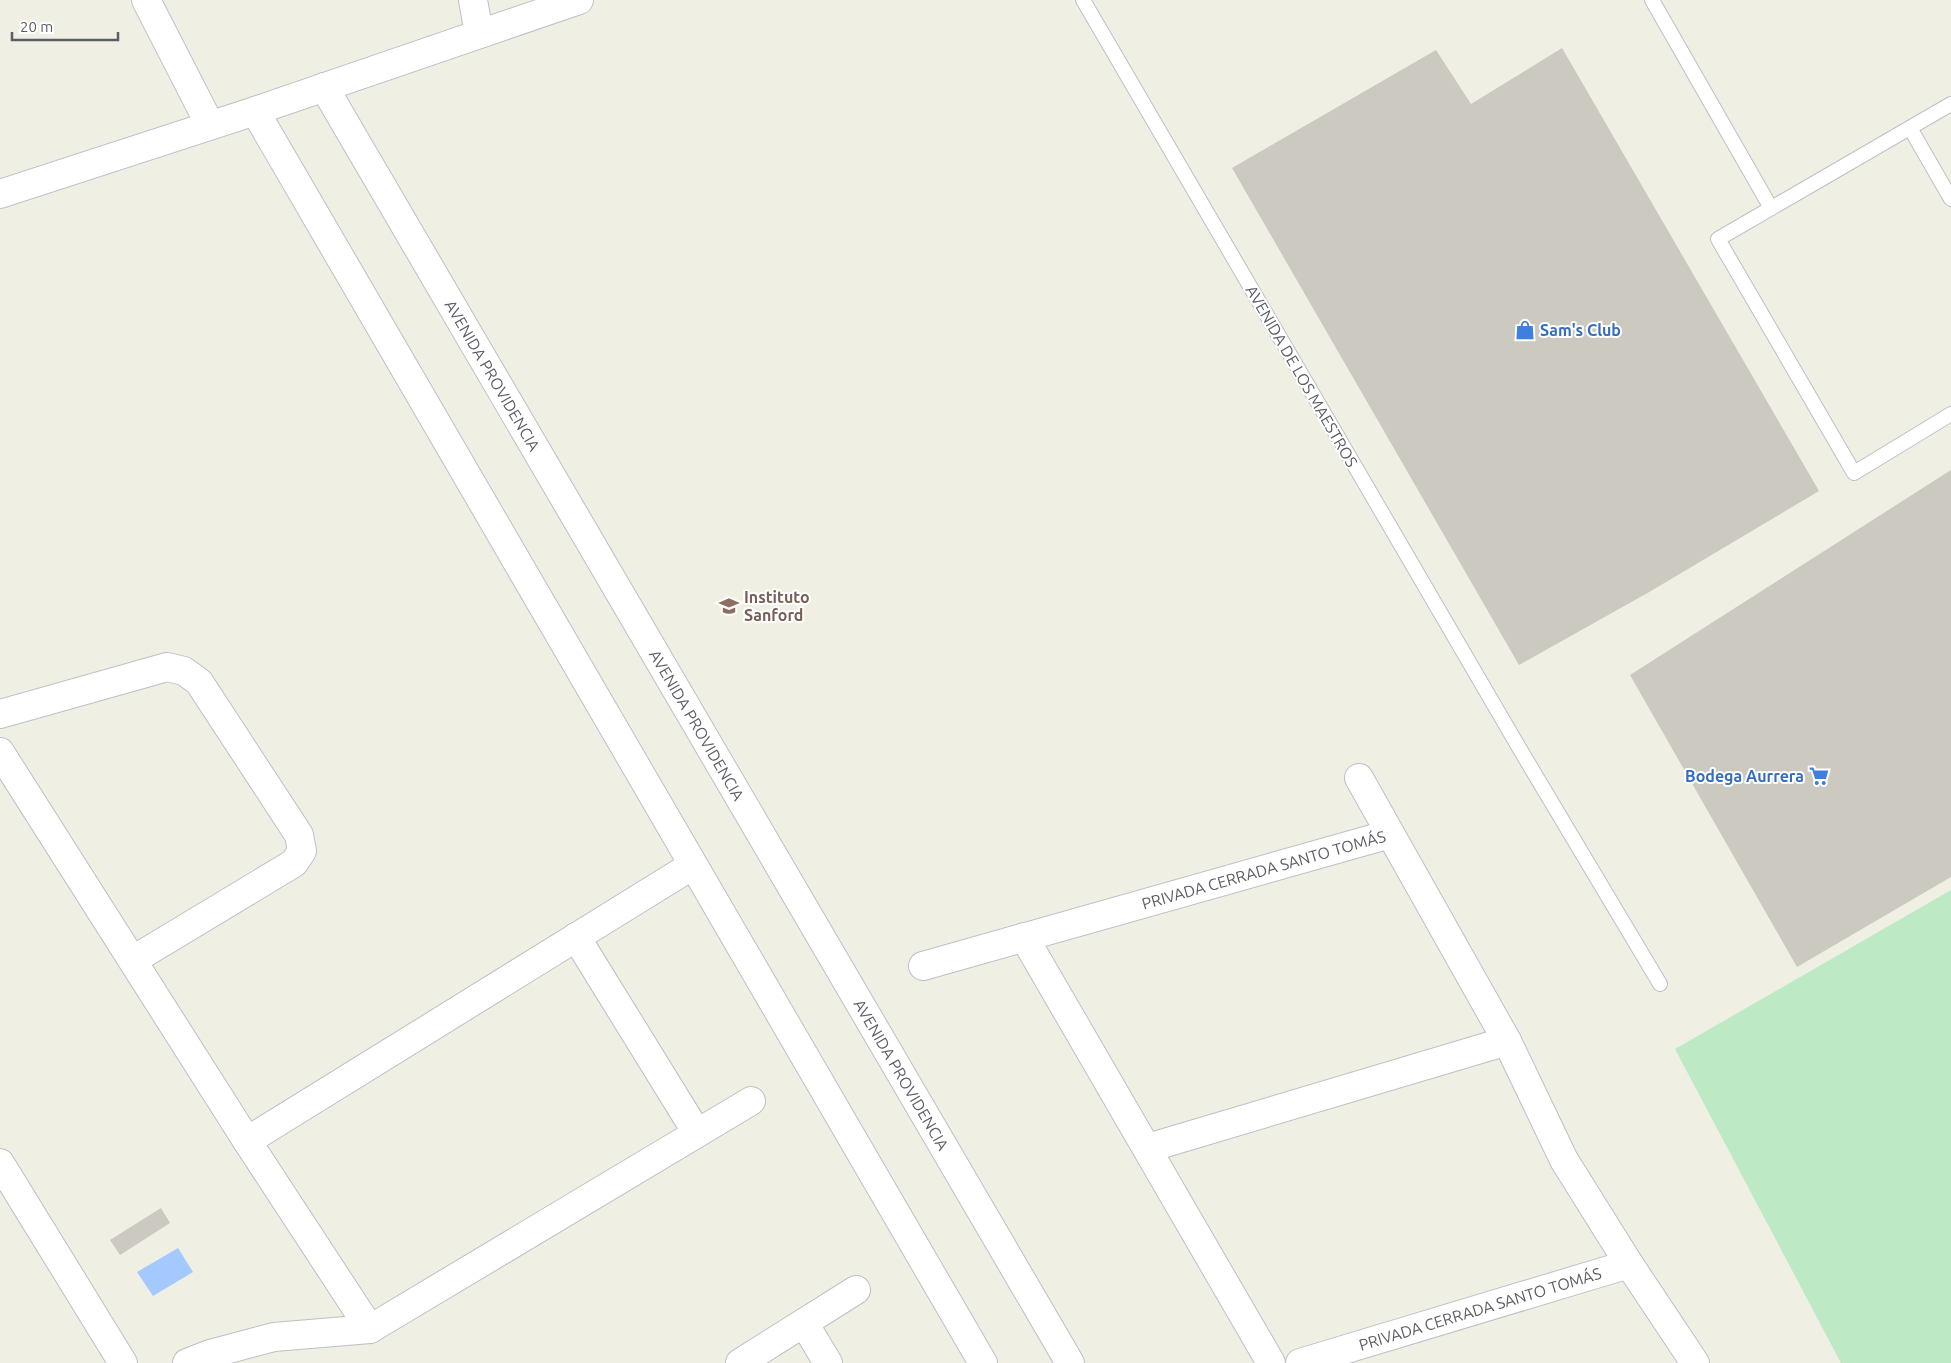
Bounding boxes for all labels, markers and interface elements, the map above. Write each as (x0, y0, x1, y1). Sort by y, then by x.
scale bar (12, 10, 119, 42)
text: 20 m (20, 18, 53, 35)
street label: AVENIDA DE LOS MAESTROS (1243, 282, 1361, 470)
street label: AVENIDA PROVIDENCIA (441, 297, 544, 454)
shop icon: Sam's Club (1514, 319, 1536, 341)
place label: Sam's Club (1540, 321, 1621, 339)
place label: Instituto Sanford (744, 588, 810, 624)
school or university icon: Instituto Sanford (718, 595, 740, 617)
street label: AVENIDA PROVIDENCIA (646, 646, 748, 804)
supermarket icon: Bodega Aurrera (1808, 765, 1830, 787)
place label: Bodega Aurrera (1685, 767, 1804, 785)
street label: PRIVADA CERRADA SANTO TOMÁS (1140, 827, 1388, 913)
street label: AVENIDA PROVIDENCIA (850, 996, 953, 1154)
street label: PRIVADA CERRADA SANTO TOMÁS (1357, 1264, 1603, 1354)

